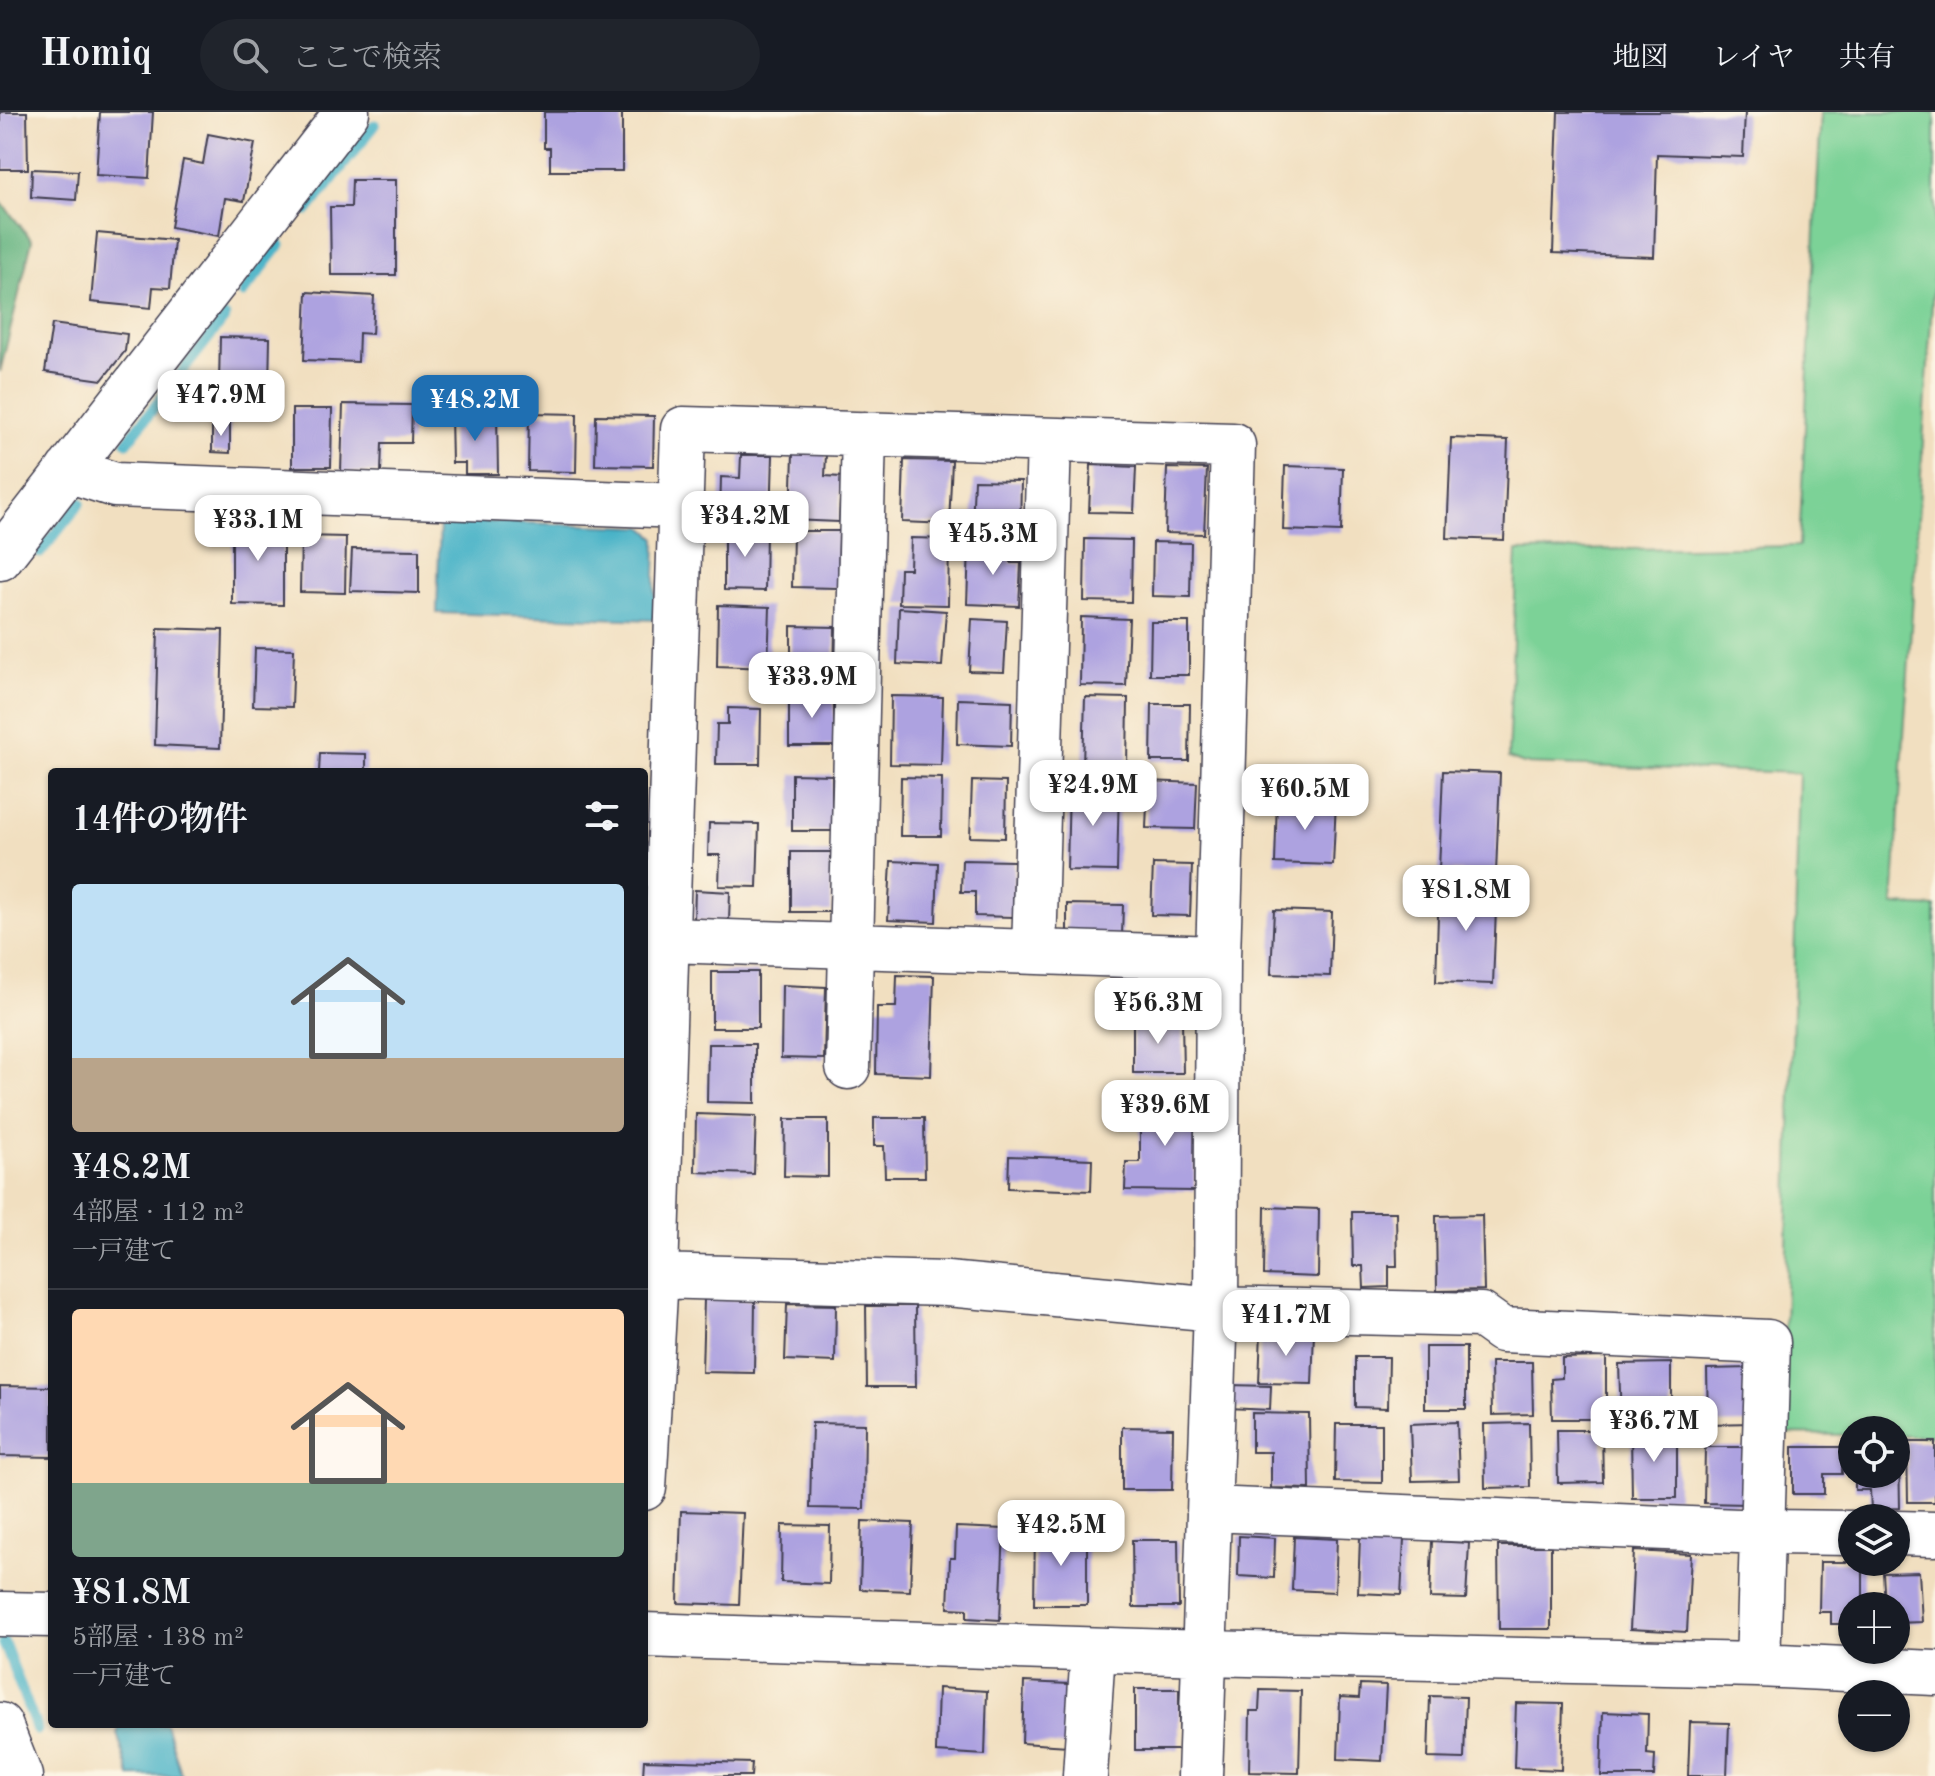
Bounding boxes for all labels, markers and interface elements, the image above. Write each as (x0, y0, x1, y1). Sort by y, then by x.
search box (200, 19, 760, 91)
icon: search (228, 33, 272, 77)
text: Homiq (40, 36, 152, 74)
text: ここで検索 (292, 44, 442, 74)
text: 地図 (1612, 45, 1668, 73)
text: レイヤ (1712, 45, 1795, 73)
text: 共有 (1839, 45, 1895, 73)
pin: ¥47.9M (156, 370, 286, 438)
pin: ¥48.2M (410, 375, 540, 443)
text: ¥47.9M (176, 383, 266, 409)
text: ¥48.2M (430, 388, 520, 414)
pin: ¥34.2M (680, 491, 810, 559)
pin: ¥33.1M (193, 495, 323, 563)
text: ¥34.2M (700, 504, 790, 530)
text: ¥33.1M (213, 508, 303, 534)
pin: ¥45.3M (928, 509, 1058, 577)
text: ¥45.3M (948, 522, 1038, 548)
pin: ¥33.9M (747, 652, 877, 720)
text: ¥33.9M (767, 665, 857, 691)
pin: ¥24.9M (1028, 760, 1158, 828)
pin: ¥60.5M (1240, 764, 1370, 832)
text: ¥24.9M (1048, 773, 1138, 799)
text: ¥60.5M (1260, 777, 1350, 803)
icon: filters (580, 794, 624, 838)
text: 14件の物件 (72, 804, 247, 838)
pin: ¥81.8M (1401, 865, 1531, 933)
text: ¥81.8M (1421, 878, 1511, 904)
icon: home (276, 936, 420, 1080)
pin: ¥56.3M (1093, 978, 1223, 1046)
text: ¥56.3M (1113, 991, 1203, 1017)
pin: ¥39.6M (1100, 1080, 1230, 1148)
text: ¥39.6M (1120, 1093, 1210, 1119)
text: ¥48.2M (72, 1152, 191, 1186)
text: 4部屋 · 112 m² (72, 1200, 244, 1226)
text: 一戸建て (72, 1239, 176, 1265)
pin: ¥41.7M (1221, 1290, 1351, 1358)
text: ¥41.7M (1241, 1303, 1331, 1329)
icon: home (276, 1361, 420, 1505)
pin: ¥36.7M (1589, 1396, 1719, 1464)
text: ¥36.7M (1609, 1409, 1699, 1435)
map controls (1838, 1416, 1910, 1752)
button: locate (1838, 1416, 1910, 1488)
pin: ¥42.5M (996, 1500, 1126, 1568)
button: layers (1838, 1504, 1910, 1576)
text: ¥42.5M (1016, 1513, 1106, 1539)
text: ¥81.8M (72, 1577, 191, 1611)
button: + (1838, 1592, 1910, 1664)
text: 5部屋 · 138 m² (72, 1625, 244, 1651)
text: 一戸建て (72, 1664, 176, 1690)
button: − (1838, 1680, 1910, 1752)

